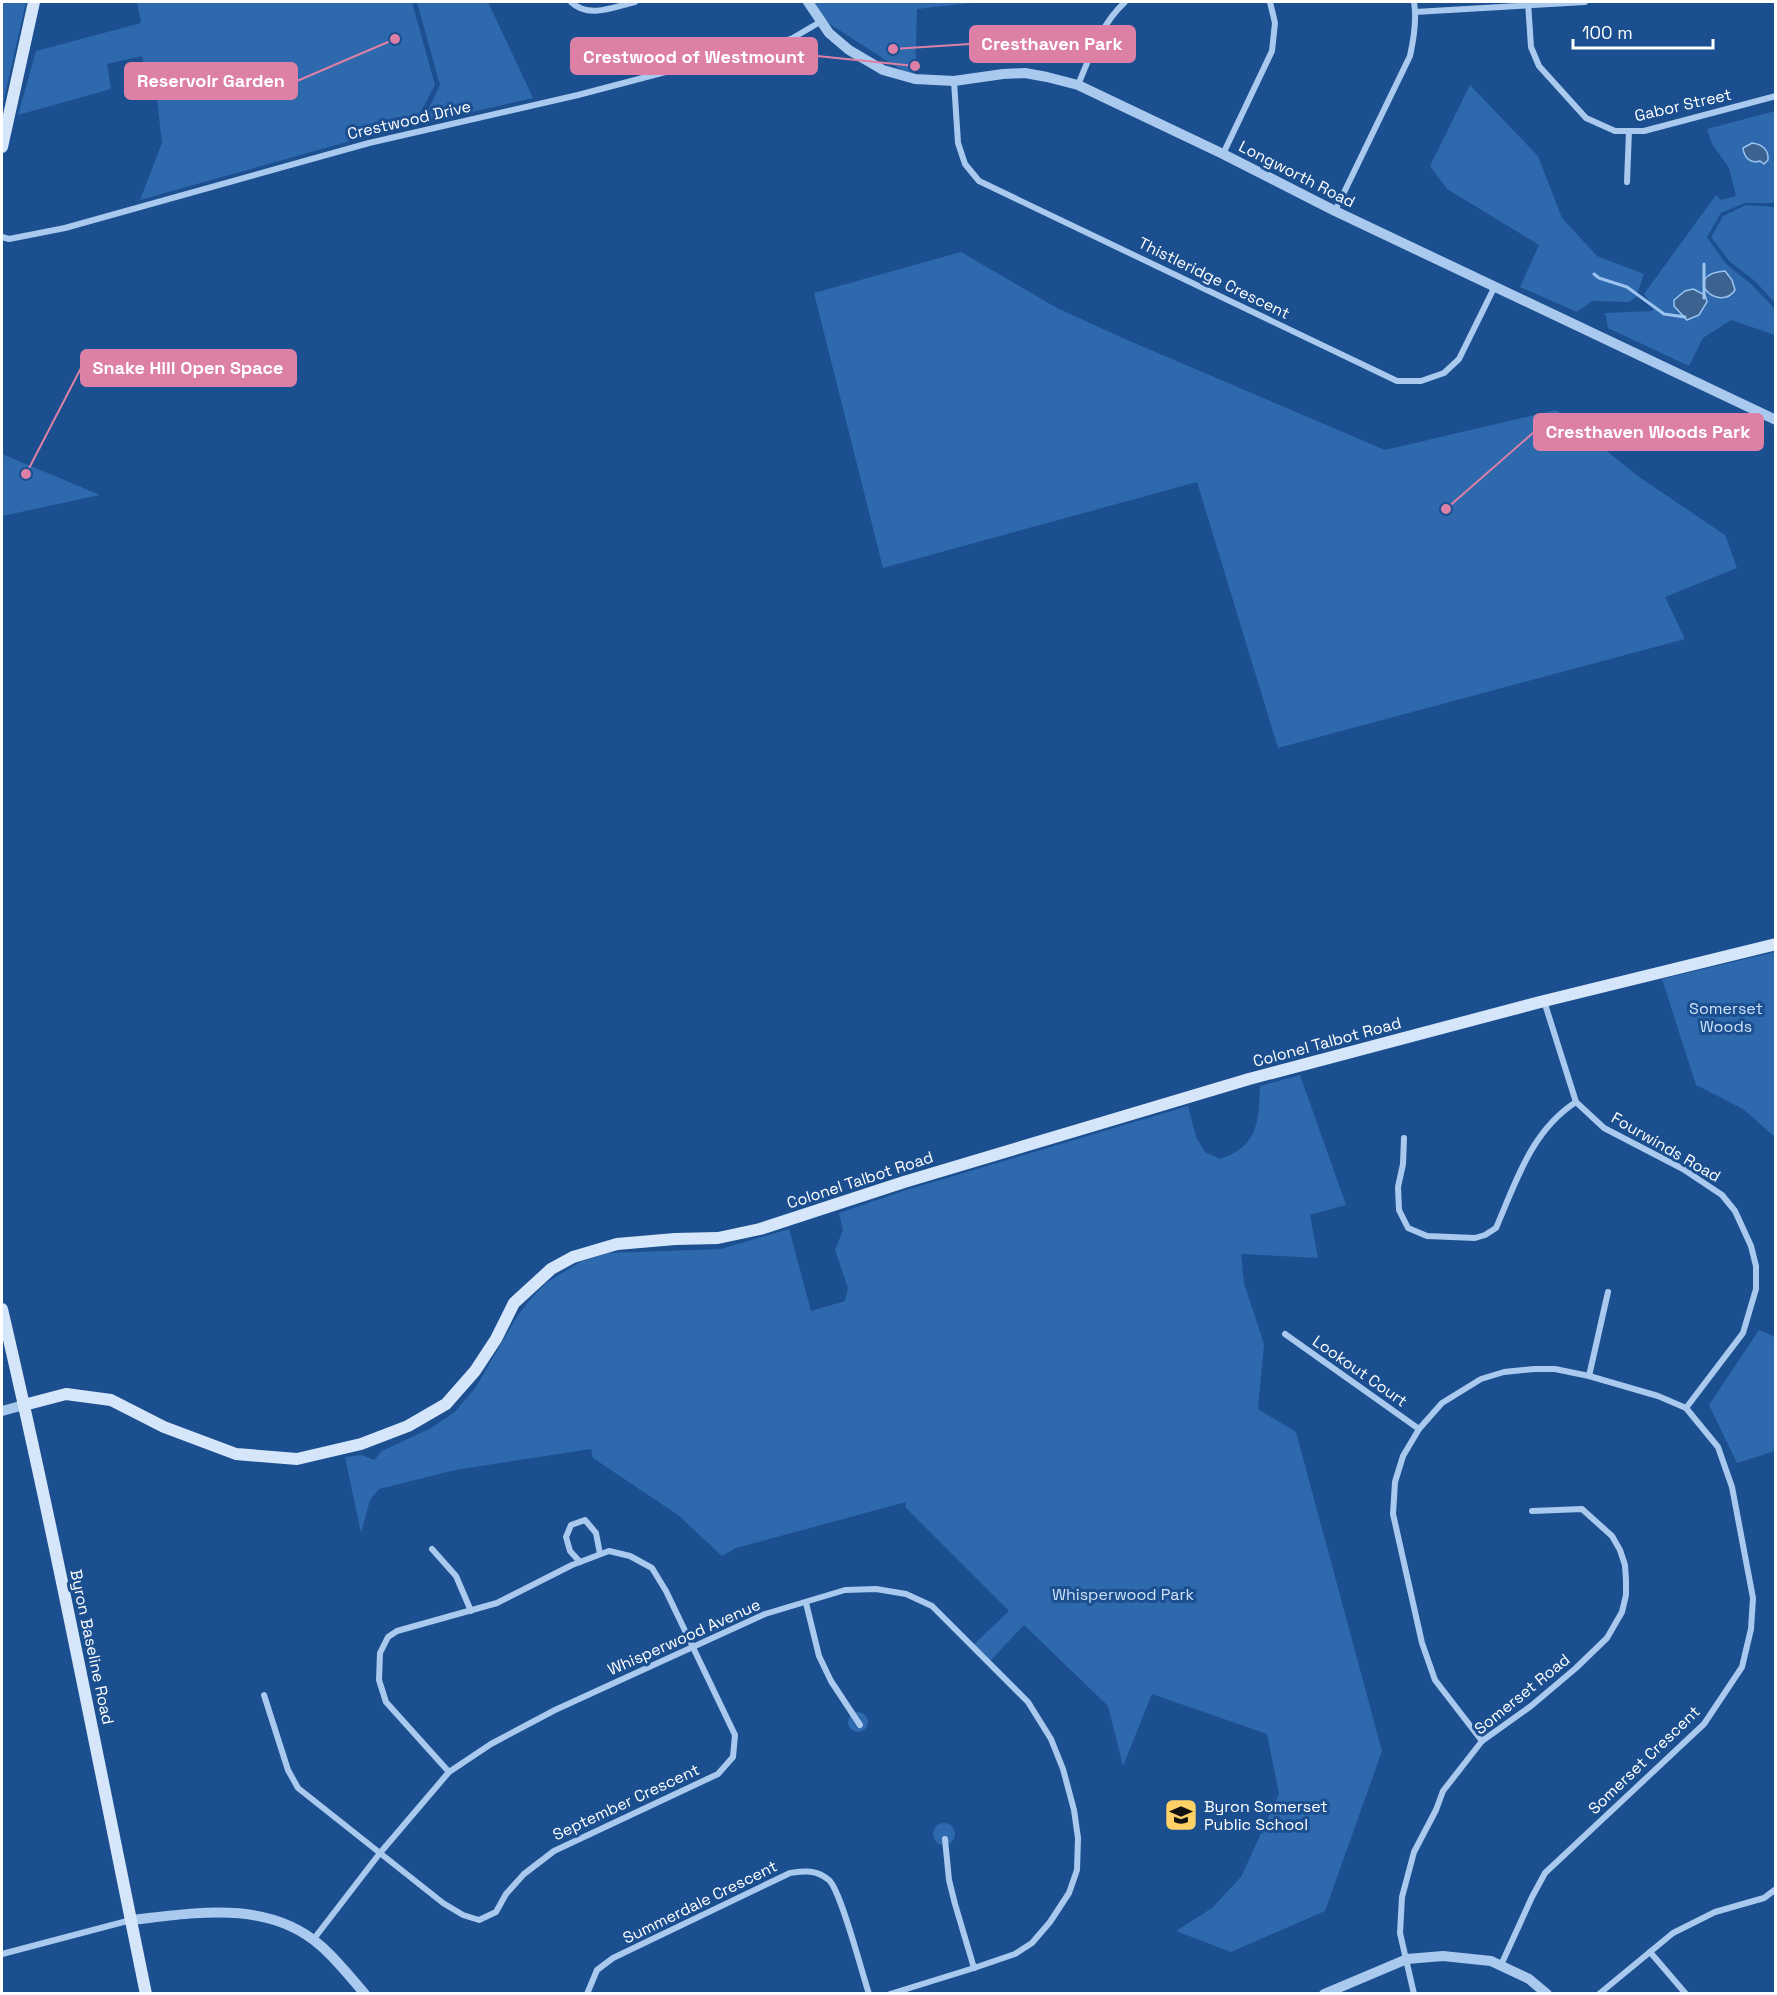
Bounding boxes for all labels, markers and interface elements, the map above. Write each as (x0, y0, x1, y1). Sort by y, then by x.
scale bar (1573, 12, 1712, 50)
text: 100 m (1582, 21, 1633, 44)
callout: Cresthaven Park (970, 26, 1135, 62)
text: Cresthaven Park (981, 32, 1123, 55)
callout: Crestwood of Westmount (571, 38, 817, 74)
text: Crestwood of Westmount (583, 45, 805, 68)
callout: Reservoir Garden (125, 63, 297, 99)
text: Reservoir Garden (137, 69, 285, 92)
street label: Gabor Street (1632, 84, 1734, 126)
street label: Crestwood Drive (345, 96, 473, 144)
street label: Longworth Road (1235, 136, 1359, 212)
street label: Thistleridge Crescent (1135, 232, 1293, 324)
callout: Snake Hill Open Space (81, 350, 296, 386)
text: Snake Hill Open Space (93, 356, 283, 379)
callout: Cresthaven Woods Park (1534, 414, 1763, 450)
text: Cresthaven Woods Park (1546, 420, 1750, 443)
park label: Somerset Woods (1689, 998, 1763, 1037)
street label: Colonel Talbot Road (1251, 1012, 1403, 1072)
street label: Fourwinds Road (1608, 1107, 1724, 1187)
street label: Colonel Talbot Road (784, 1146, 936, 1214)
street label: Lookout Court (1308, 1331, 1412, 1411)
street label: Byron Baseline Road (65, 1568, 119, 1726)
park label: Whisperwood Park (1052, 1584, 1194, 1605)
street label: Whisperwood Avenue (604, 1594, 764, 1680)
street label: Somerset Road (1470, 1649, 1574, 1739)
street label: Somerset Crescent (1584, 1701, 1704, 1819)
street label: September Crescent (549, 1759, 703, 1845)
place label: Byron Somerset Public School (1204, 1796, 1328, 1835)
school or university icon: Byron Somerset Public School (1163, 1797, 1199, 1833)
street label: Summerdale Crescent (619, 1855, 781, 1949)

